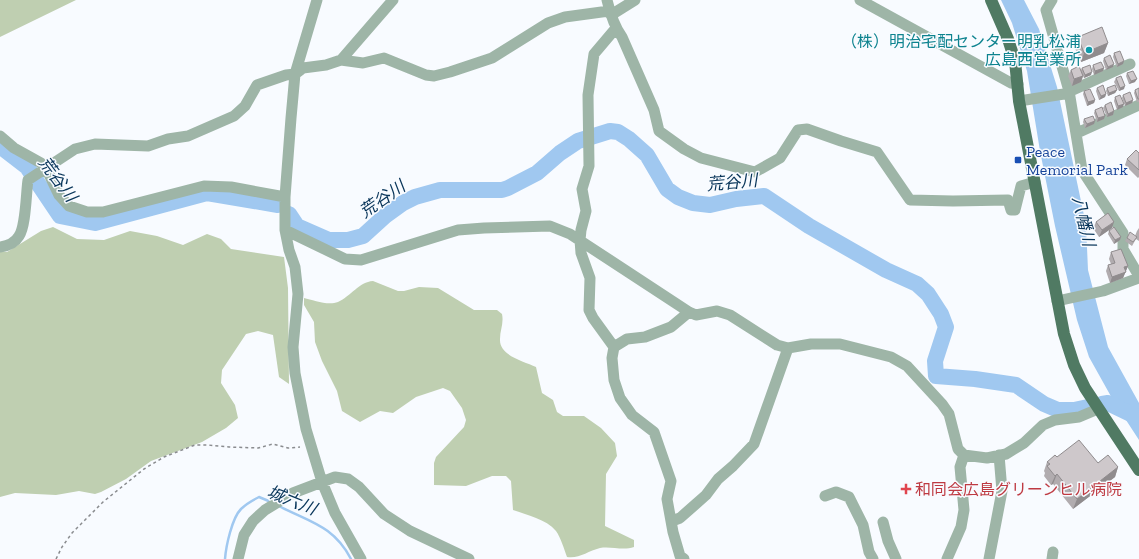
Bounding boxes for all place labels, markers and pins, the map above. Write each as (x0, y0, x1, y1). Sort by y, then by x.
place label: （株）明治宅配センター明乳松浦 広島西営業所 (841, 32, 1081, 69)
marker: （株）明治宅配センター明乳松浦 広島西営業所 (1084, 45, 1094, 55)
place label: Peace Memorial Park (1026, 142, 1129, 179)
marker: Peace Memorial Park (1013, 155, 1023, 165)
place label: 和同会広島グリーンヒル病院 (915, 480, 1122, 499)
marker: 和同会広島グリーンヒル病院 (900, 483, 912, 495)

